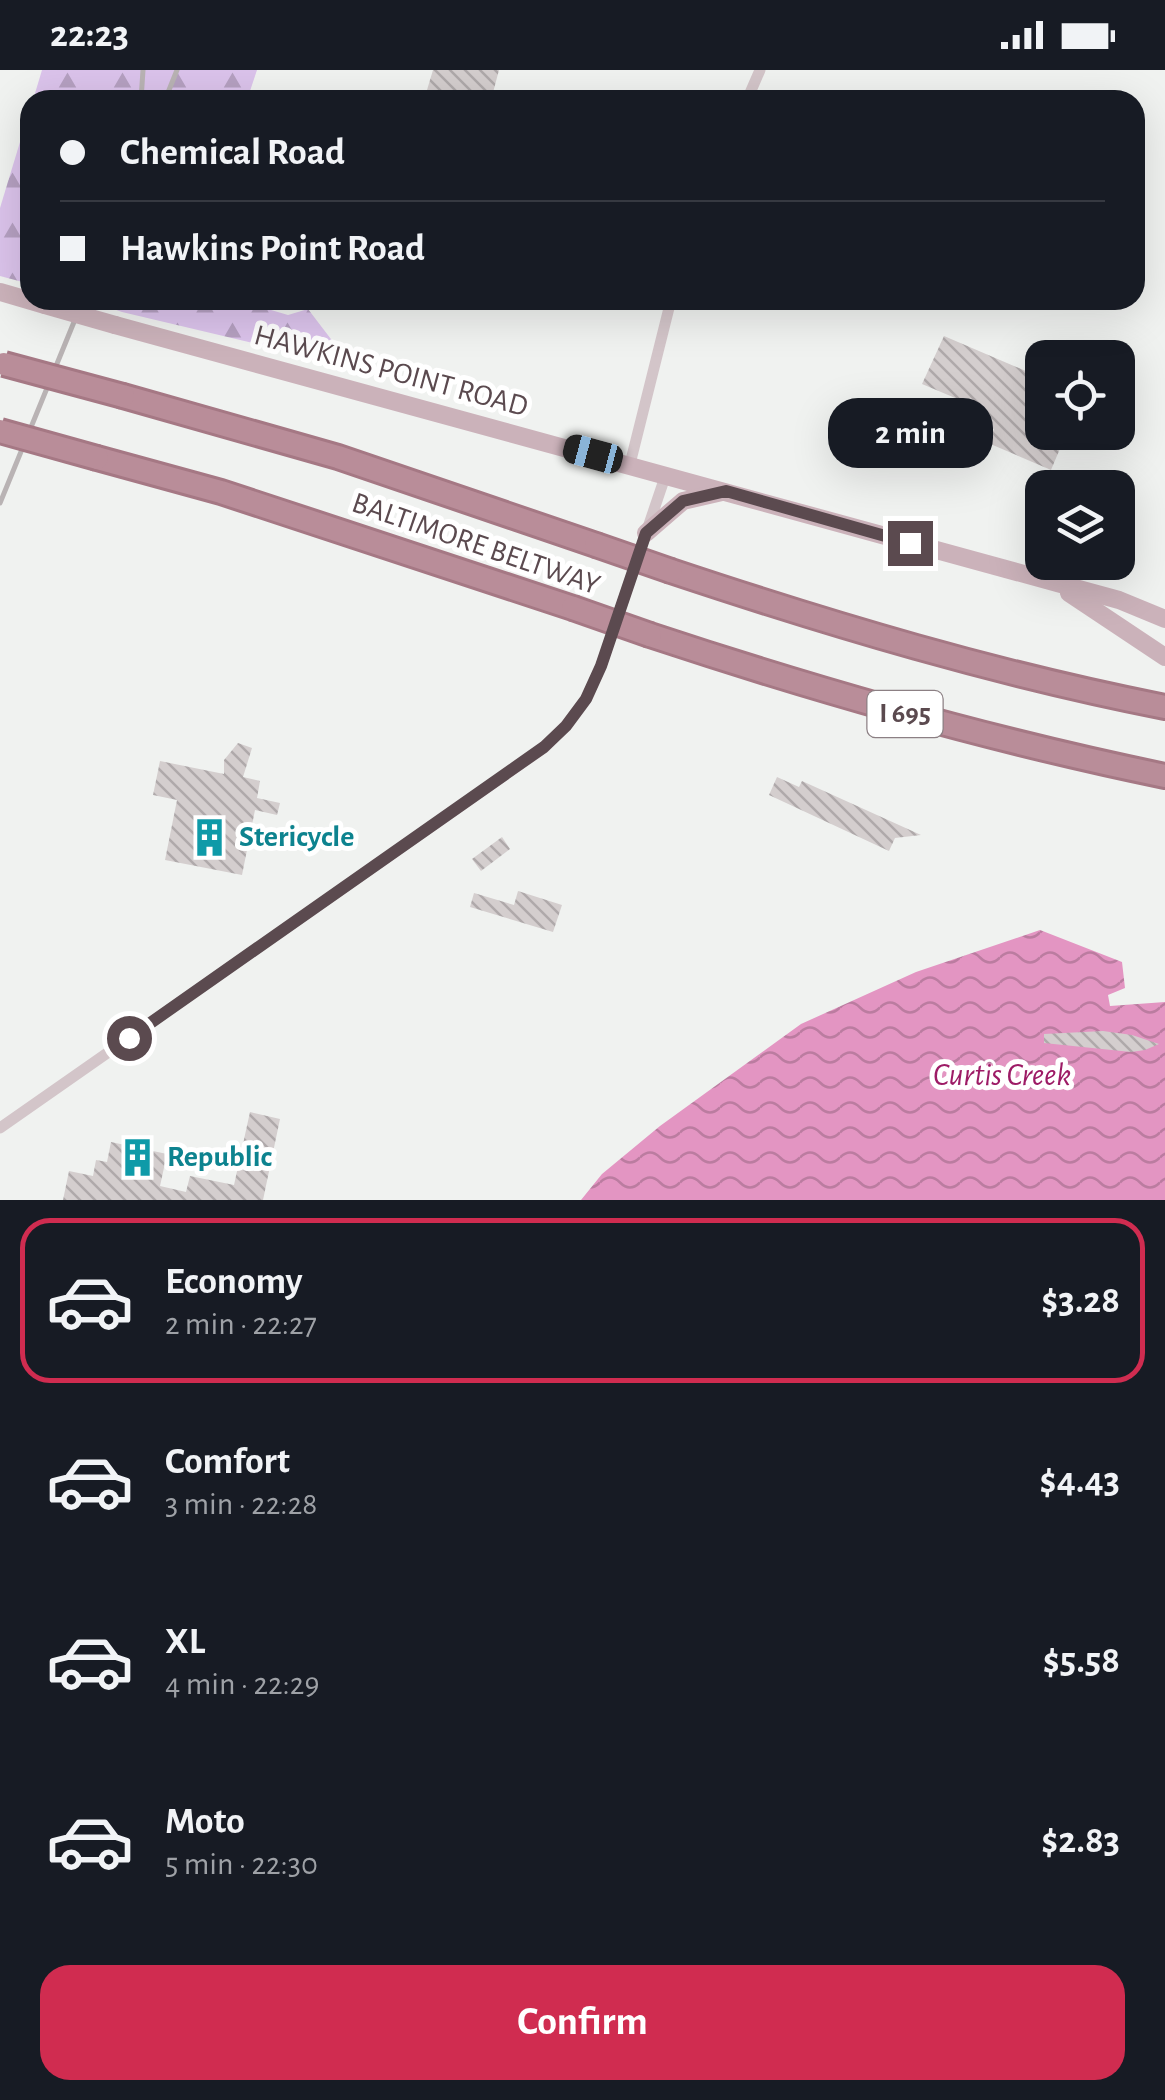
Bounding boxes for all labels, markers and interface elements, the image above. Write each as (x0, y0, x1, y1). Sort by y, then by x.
text: 22:23 (50, 16, 129, 54)
text: Chemical Road (120, 134, 345, 172)
text: Hawkins Point Road (120, 230, 425, 268)
street label: HAWKINS POINT ROAD (251, 320, 531, 422)
map controls (1025, 340, 1135, 580)
button: locate (1025, 340, 1135, 450)
callout: 2 min (828, 398, 992, 468)
text: 2 min (875, 417, 946, 449)
car (560, 432, 626, 476)
button: layers (1025, 470, 1135, 580)
street label: BALTIMORE BELTWAY (348, 487, 604, 601)
route end (888, 521, 933, 566)
road number: I 695 (868, 691, 942, 737)
building icon: Stericycle (188, 816, 230, 858)
place label: Stericycle (239, 822, 354, 852)
route start (107, 1016, 152, 1061)
water label: Curtis Creek (933, 1059, 1071, 1091)
building icon: Republic (116, 1136, 158, 1178)
place label: Republic (167, 1142, 272, 1172)
icon: car (45, 1256, 135, 1346)
text: Economy (165, 1263, 303, 1301)
text: $3.28 (1041, 1282, 1120, 1320)
text: 2 min · 22:27 (165, 1308, 317, 1340)
icon: car (45, 1436, 135, 1526)
text: Comfort (165, 1443, 290, 1481)
text: $4.43 (1040, 1462, 1120, 1500)
text: 3 min · 22:28 (165, 1488, 317, 1520)
icon: car (45, 1616, 135, 1706)
text: XL (165, 1623, 205, 1661)
text: $5.58 (1043, 1642, 1120, 1680)
text: 4 min · 22:29 (165, 1668, 319, 1700)
icon: car (45, 1796, 135, 1886)
text: Moto (165, 1803, 245, 1841)
text: $2.83 (1041, 1822, 1120, 1860)
text: 5 min · 22:30 (165, 1848, 318, 1880)
button: Confirm (40, 1965, 1125, 2080)

